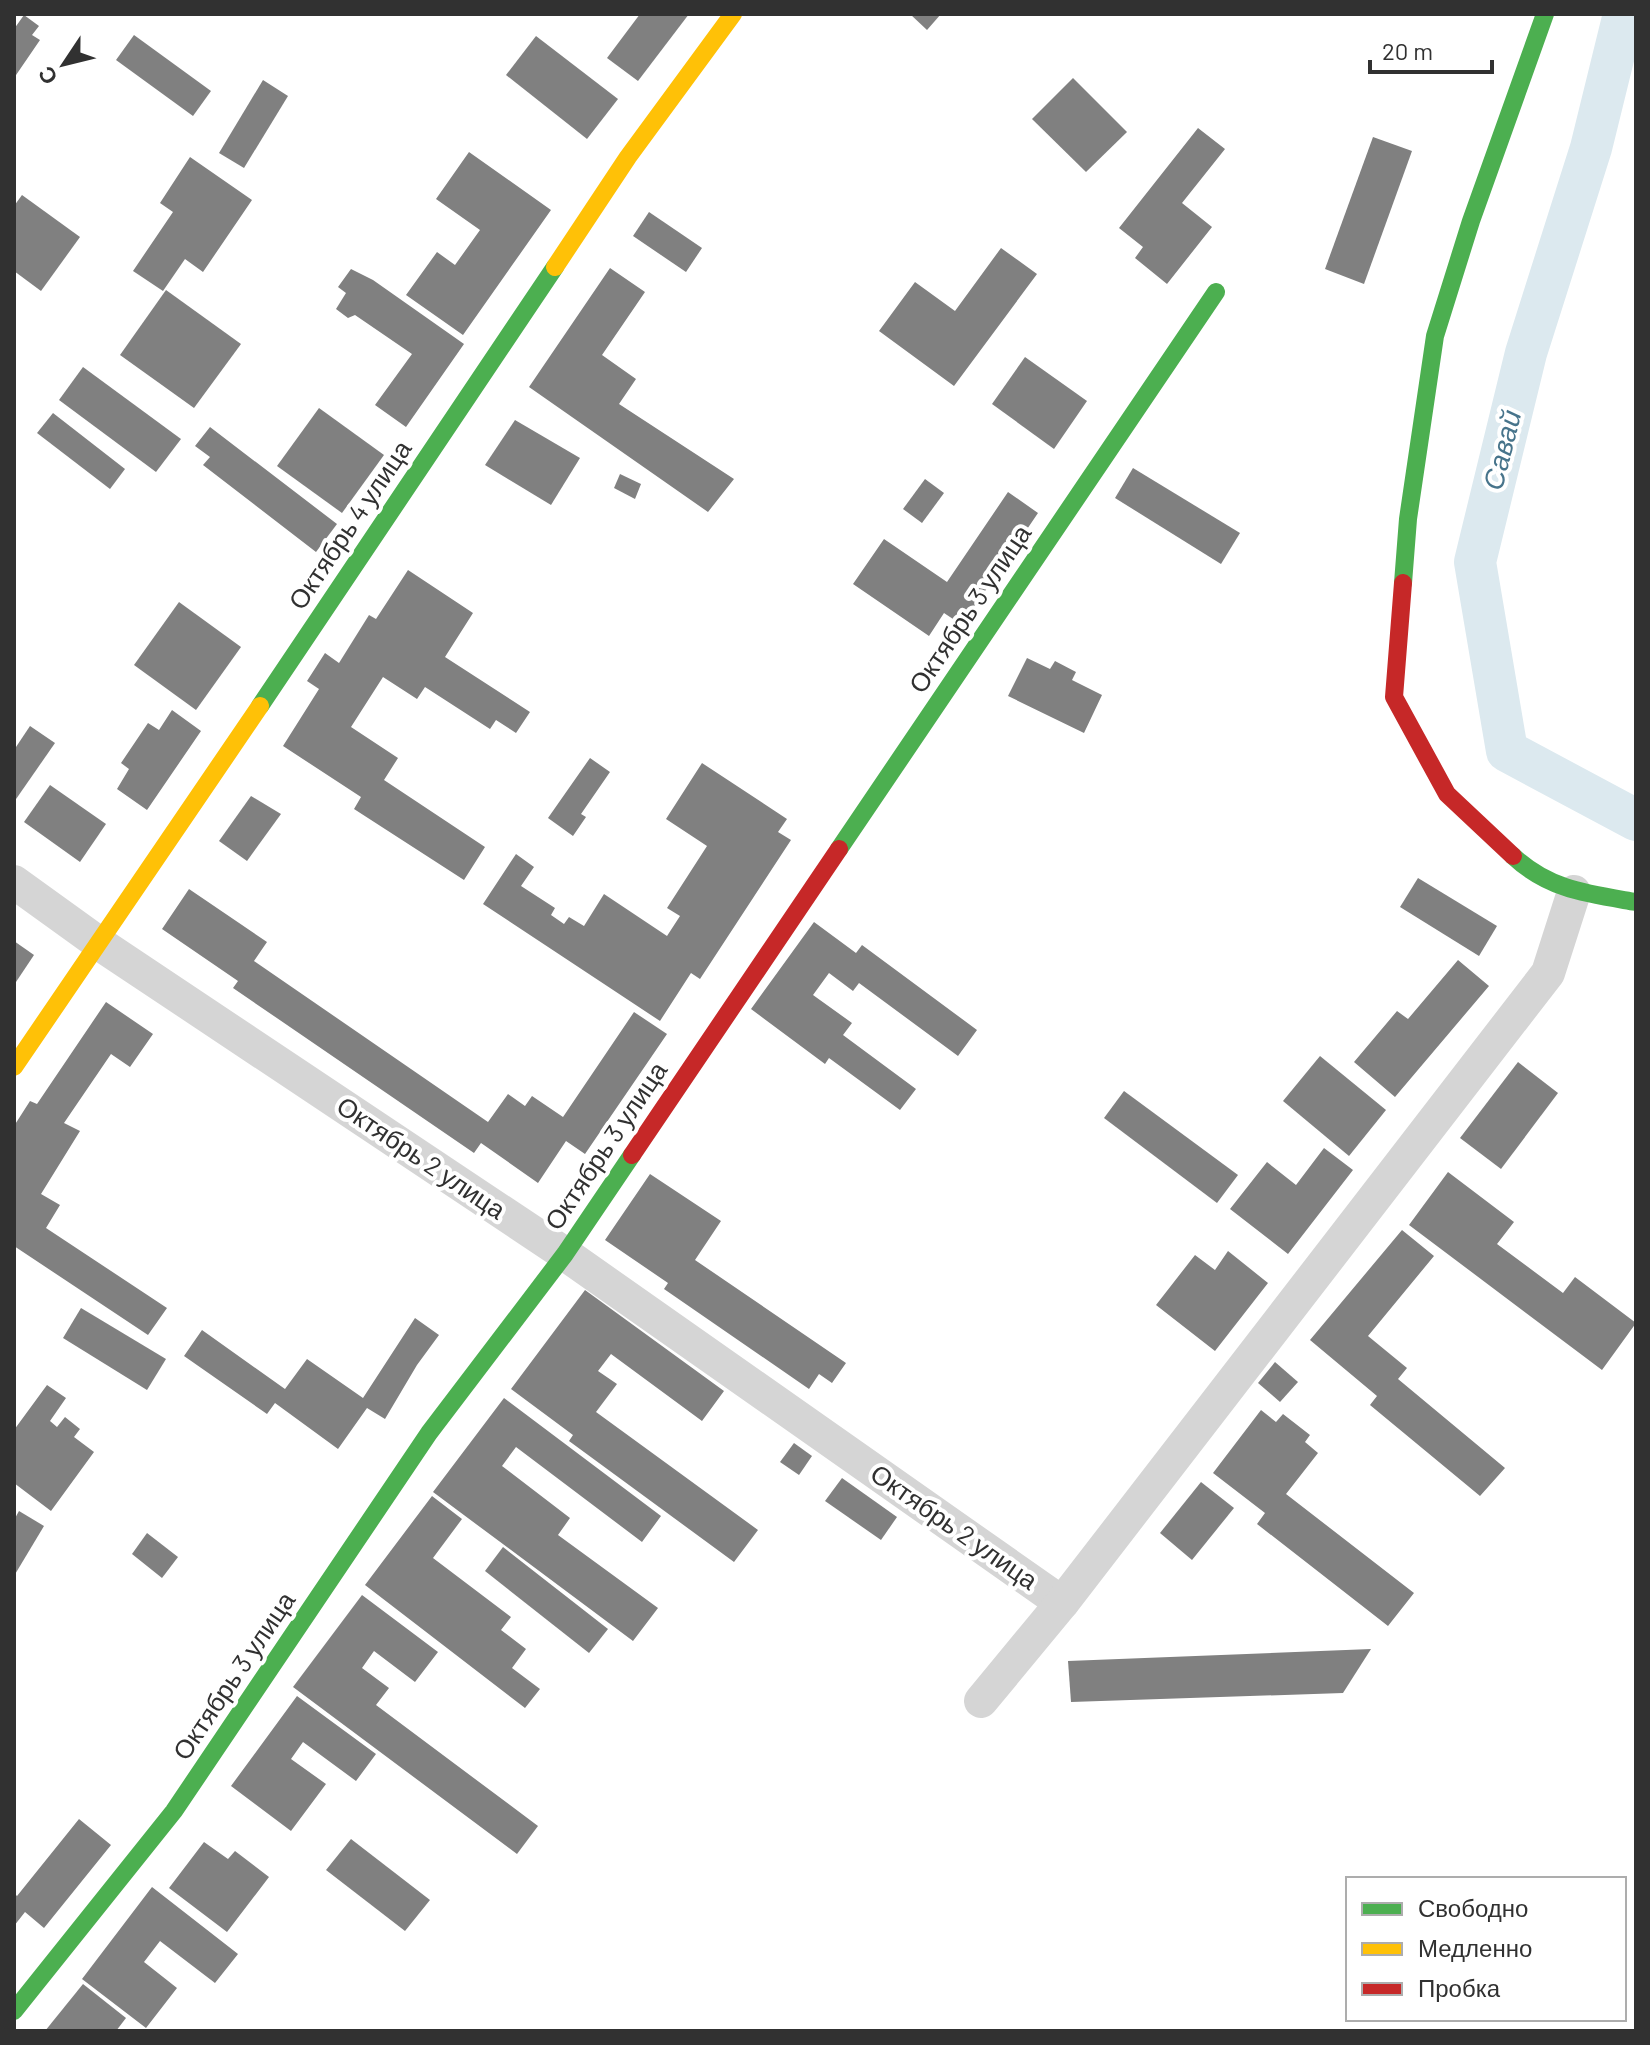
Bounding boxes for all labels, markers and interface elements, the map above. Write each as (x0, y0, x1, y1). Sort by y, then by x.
north arrow (24, 24, 104, 104)
scale bar (1370, 24, 1492, 74)
text: 20 m (1382, 36, 1433, 65)
text: С (32, 62, 62, 90)
water label: Савай (1475, 406, 1527, 493)
street label: Октябрь 4 улица (281, 433, 417, 614)
street label: Октябрь 3 улица (901, 518, 1037, 698)
street label: Октябрь 3 улица (537, 1055, 673, 1235)
street label: Октябрь 2 улица (332, 1089, 512, 1225)
street label: Октябрь 2 улица (865, 1457, 1045, 1595)
street label: Октябрь 3 улица (165, 1585, 301, 1765)
legend (1346, 1877, 1626, 2021)
text: Свободно (1418, 1893, 1528, 1922)
text: Медленно (1418, 1933, 1532, 1962)
text: Пробка (1418, 1973, 1501, 2002)

